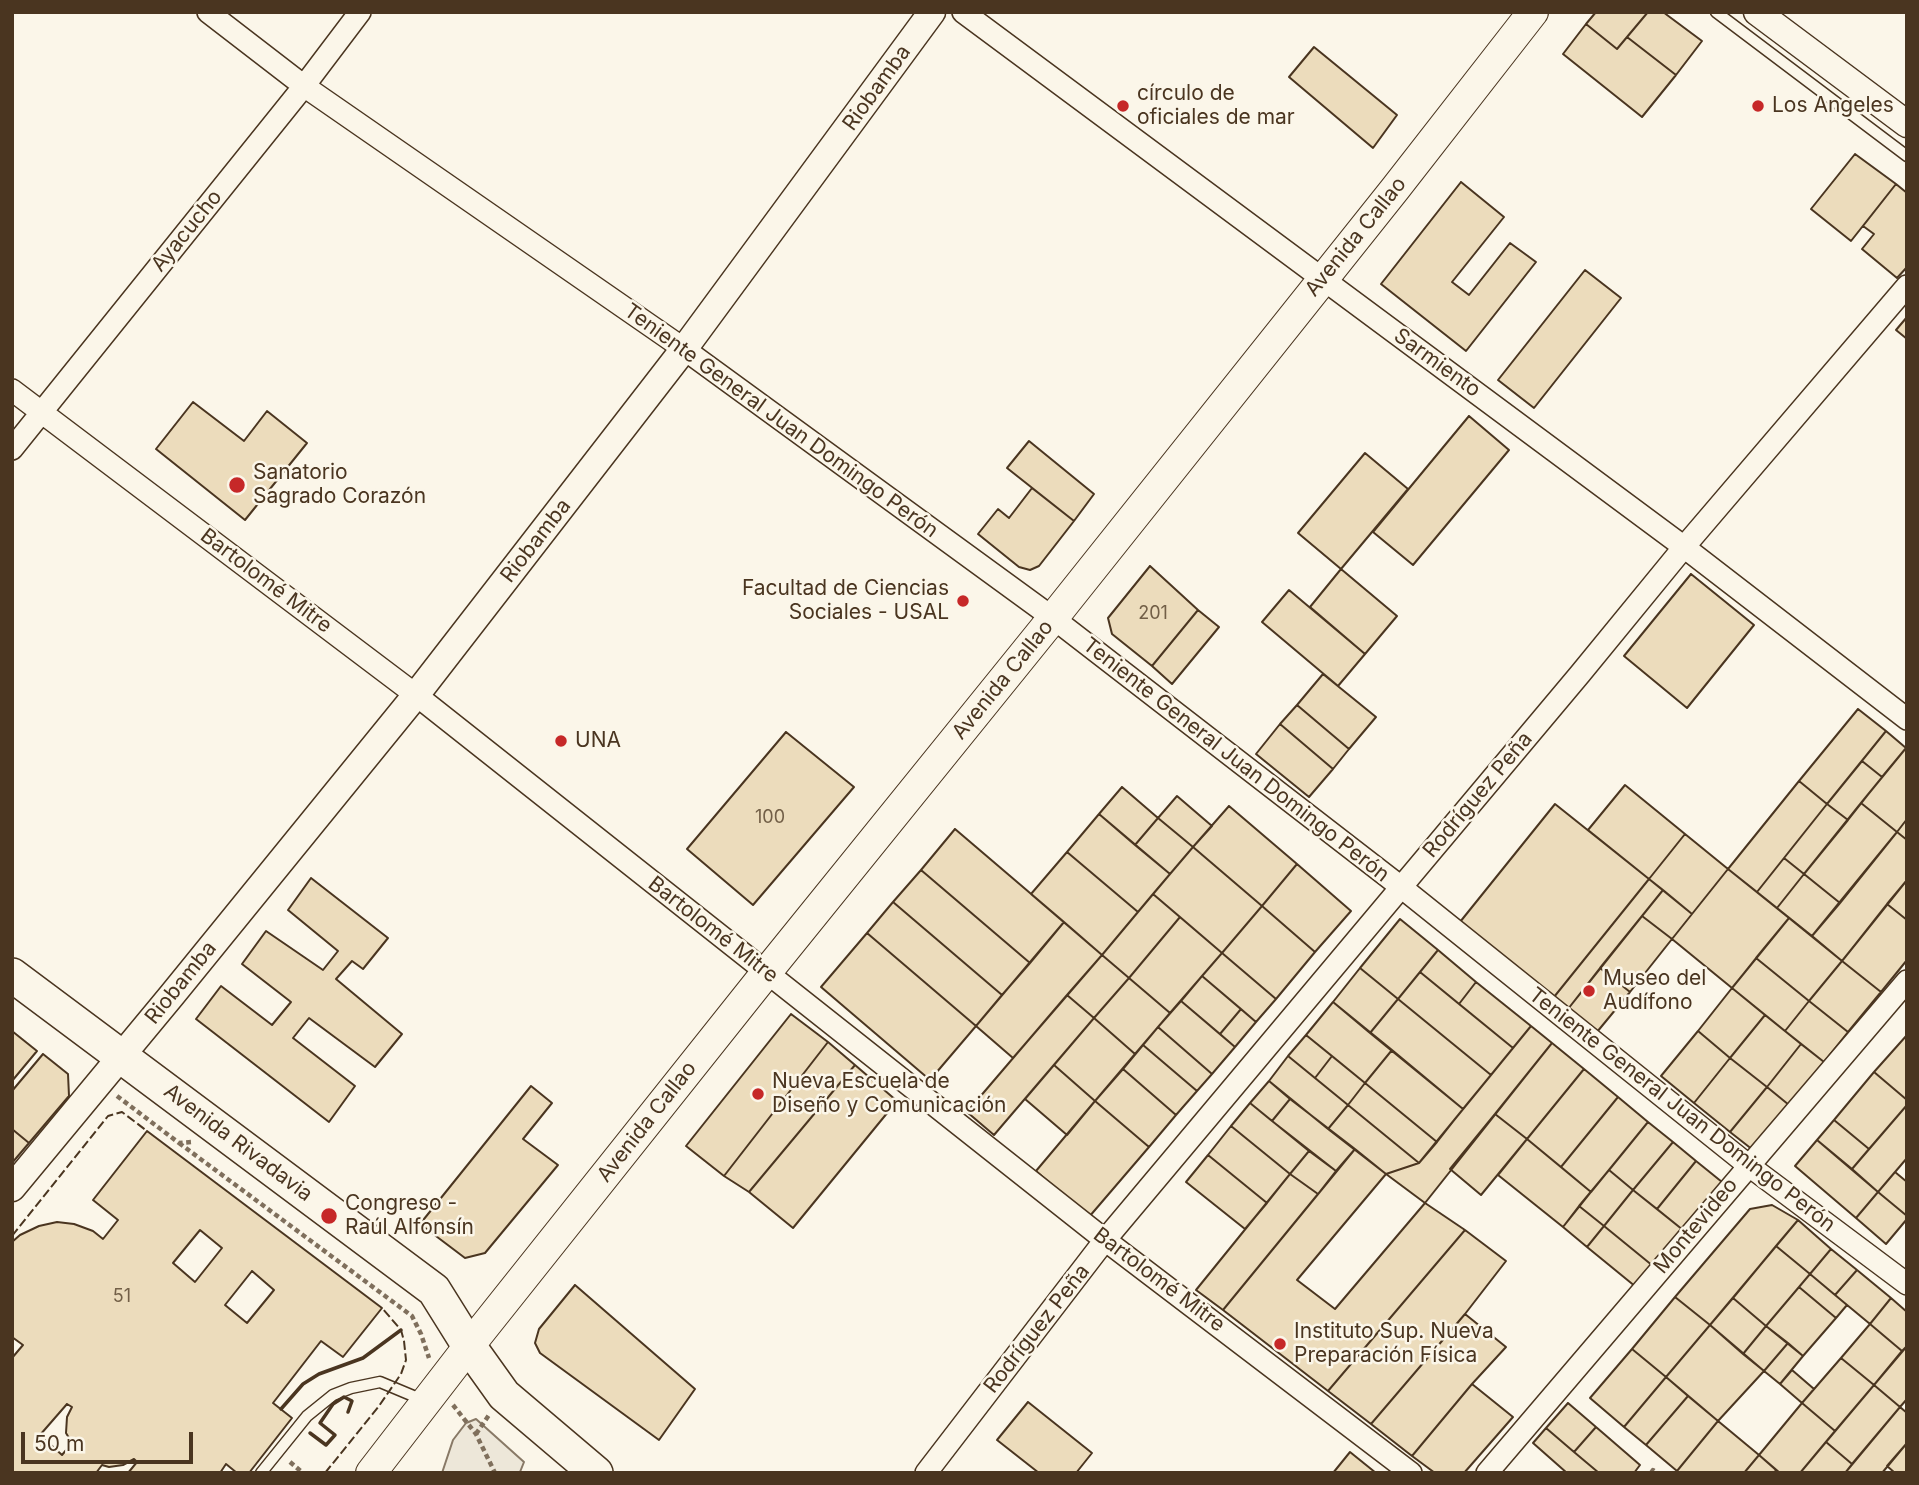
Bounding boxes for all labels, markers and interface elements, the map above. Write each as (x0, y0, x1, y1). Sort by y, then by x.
street label: Riobamba (838, 40, 916, 136)
place label: círculo de oficiales de mar (1137, 81, 1295, 131)
place label: Los Angeles (1772, 93, 1894, 119)
marker: círculo de oficiales de mar (1115, 98, 1131, 114)
marker: Los Angeles (1750, 98, 1766, 114)
street label: Avenida Callao (1300, 172, 1412, 302)
street label: Ayacucho (146, 185, 228, 277)
street label: Teniente General Juan Domingo Perón (619, 299, 943, 543)
street label: Sarmiento (1389, 323, 1485, 403)
place label: Sanatorio Sagrado Corazón (253, 460, 426, 510)
marker: Sanatorio Sagrado Corazón (227, 475, 247, 495)
street label: Riobamba (496, 494, 576, 588)
street label: Bartolomé Mitre (195, 523, 337, 639)
place label: Facultad de Ciencias Sociales - USAL (742, 576, 949, 626)
marker: Facultad de Ciencias Sociales - USAL (955, 593, 971, 609)
house number: 201 (1138, 603, 1168, 625)
street label: Avenida Callao (947, 615, 1059, 745)
street label: Teniente General Juan Domingo Perón (1078, 632, 1394, 888)
street label: Rodríguez Peña (1418, 727, 1538, 863)
place label: UNA (575, 728, 621, 754)
marker: UNA (553, 733, 569, 749)
house number: 100 (755, 807, 785, 829)
street label: Bartolomé Mitre (643, 871, 783, 989)
street label: Riobamba (140, 936, 222, 1030)
place label: Museo del Audífono (1603, 966, 1706, 1016)
street label: Teniente General Juan Domingo Perón (1524, 982, 1840, 1238)
marker: Museo del Audífono (1581, 983, 1597, 999)
street label: Avenida Callao (592, 1057, 702, 1187)
place label: Nueva Escuela de Diseño y Comunicación (772, 1069, 1006, 1119)
street label: Avenida Rivadavia (159, 1079, 317, 1207)
marker: Nueva Escuela de Diseño y Comunicación (750, 1086, 766, 1102)
street label: Montevideo (1649, 1173, 1743, 1279)
place label: Congreso - Raúl Alfonsín (345, 1191, 474, 1241)
marker: Congreso - Raúl Alfonsín (319, 1206, 339, 1226)
street label: Bartolomé Mitre (1088, 1222, 1230, 1338)
street label: Rodríguez Peña (979, 1260, 1095, 1398)
house number: 51 (113, 1286, 131, 1308)
place label: Instituto Sup. Nueva Preparación Física (1294, 1319, 1494, 1369)
marker: Instituto Sup. Nueva Preparación Física (1272, 1336, 1288, 1352)
scale bar (24, 1418, 196, 1462)
text: 50 m (34, 1431, 84, 1456)

